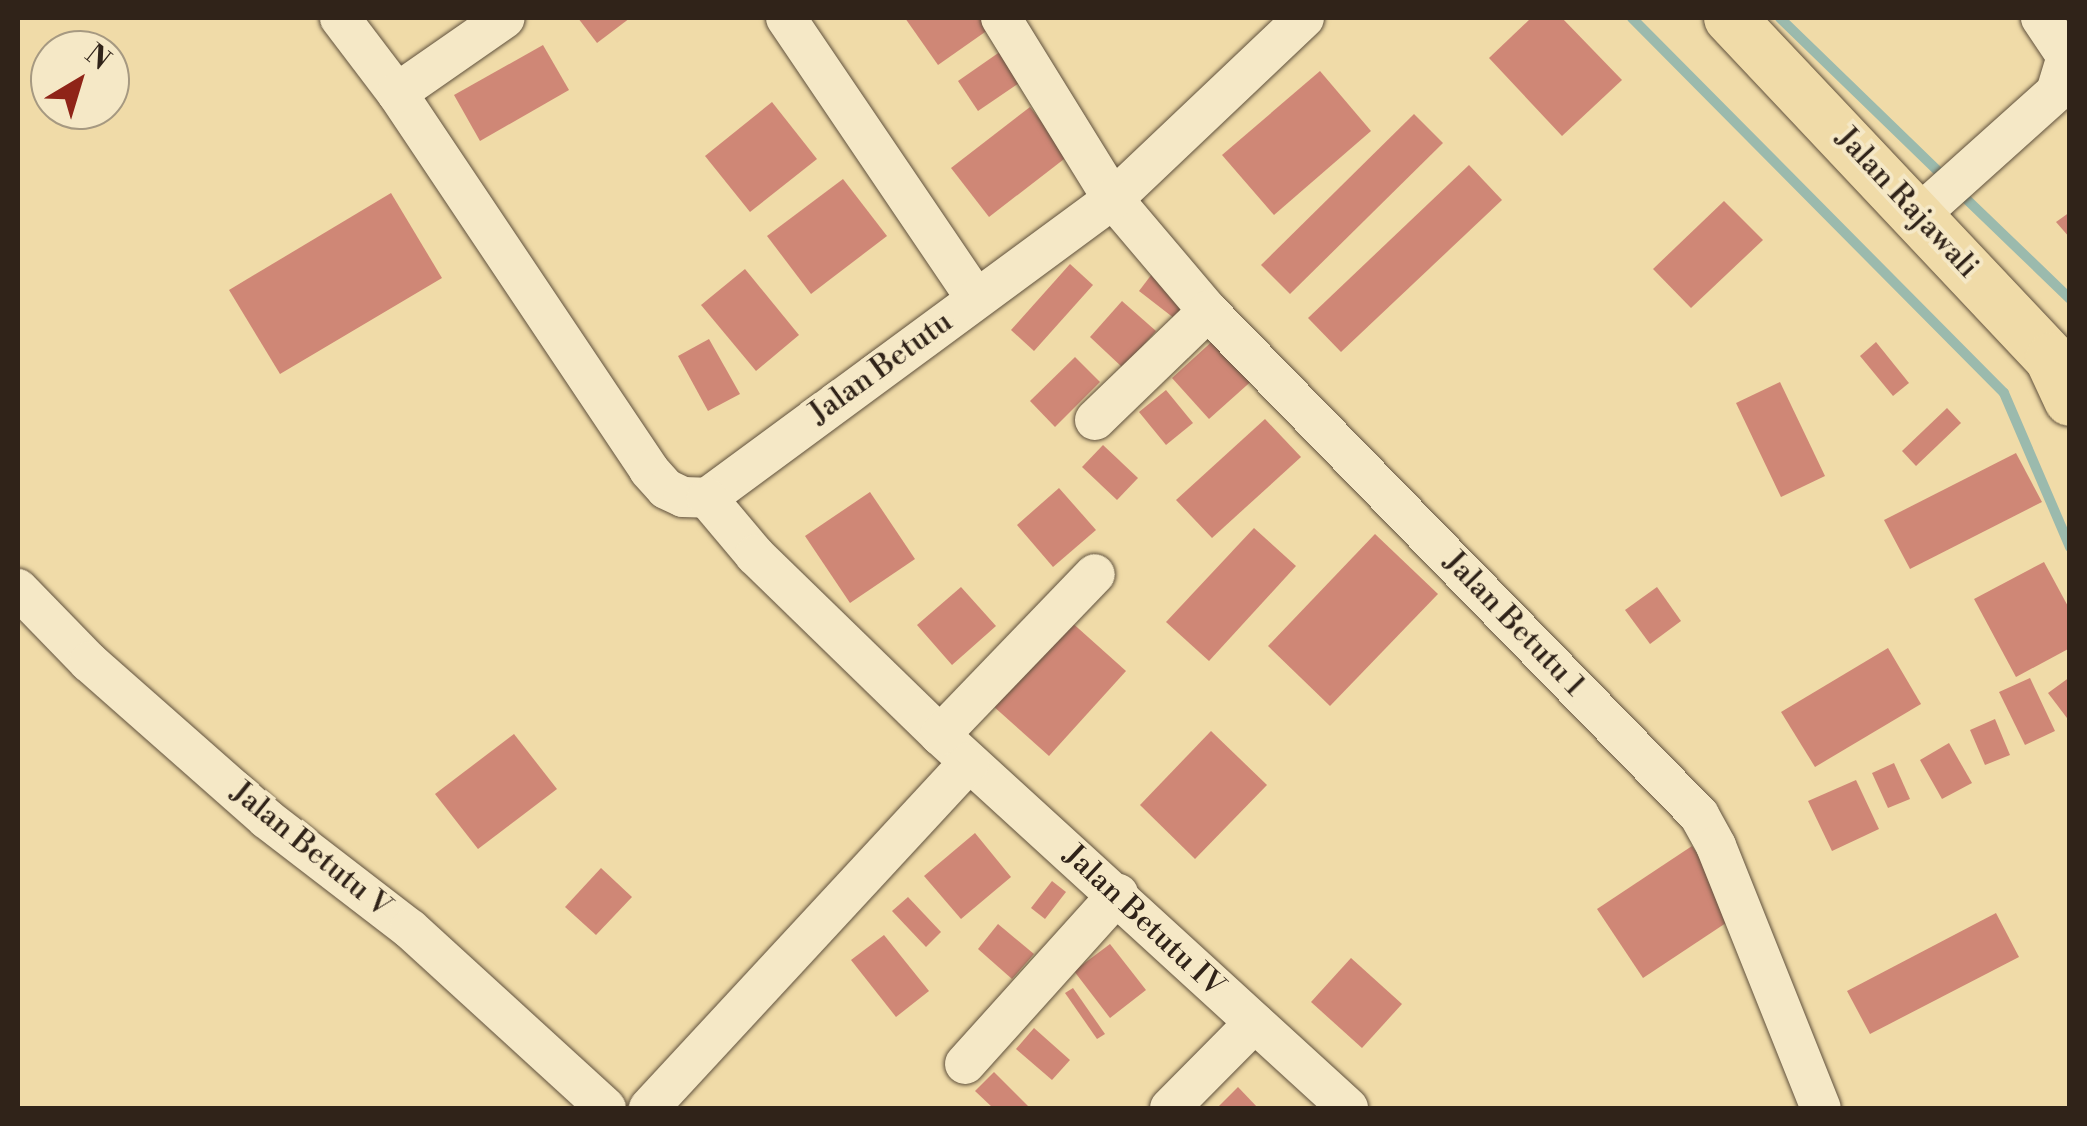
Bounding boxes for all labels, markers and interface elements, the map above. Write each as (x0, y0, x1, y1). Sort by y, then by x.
north arrow (30, 30, 130, 130)
text: N (78, 37, 117, 78)
street label: Jalan Rajawali (1828, 120, 1986, 286)
street label: Jalan Betutu (803, 304, 959, 432)
street label: Jalan Betutu 1 (1436, 544, 1592, 704)
street label: Jalan Betutu V (224, 775, 398, 925)
street label: Jalan Betutu IV (1056, 837, 1232, 1005)

